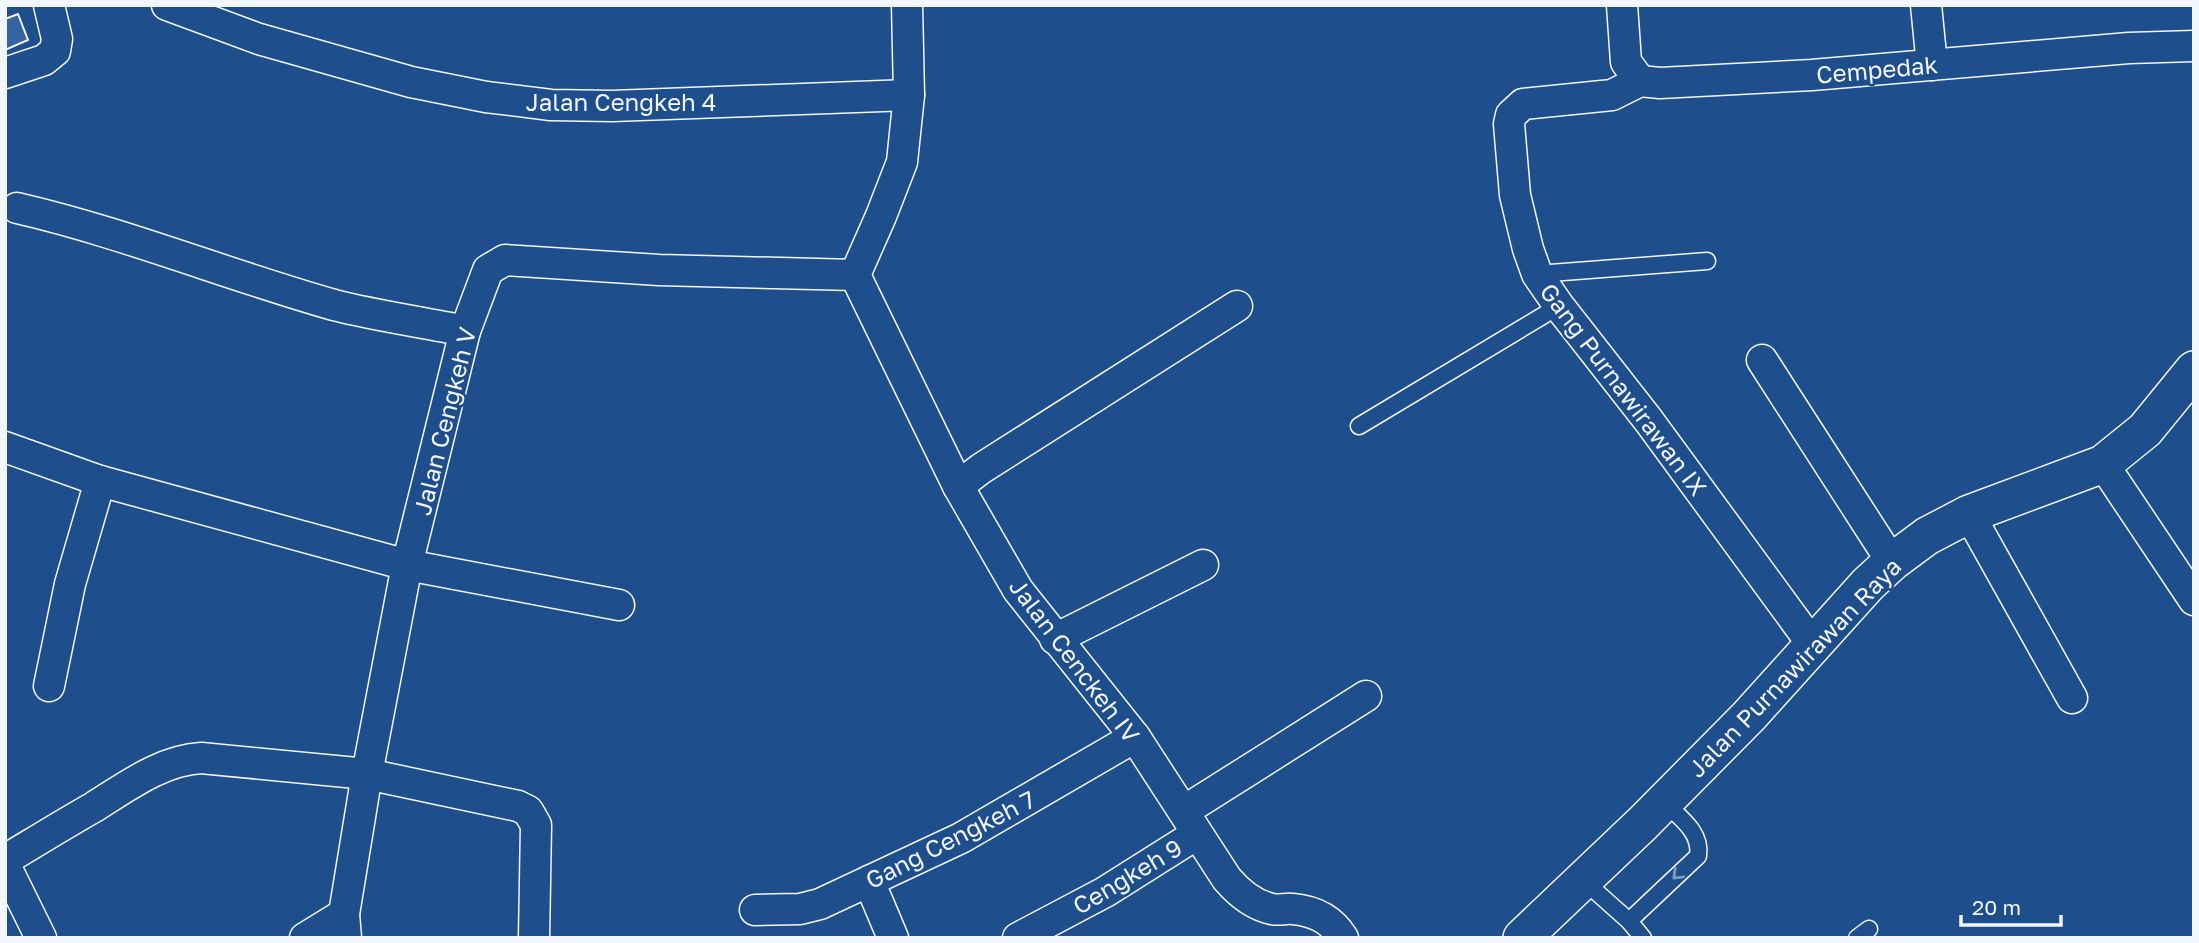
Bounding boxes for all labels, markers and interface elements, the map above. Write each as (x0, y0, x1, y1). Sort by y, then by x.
street label: Cempedak (1815, 49, 1939, 89)
street label: Jalan Cengkeh 4 (525, 87, 717, 116)
street label: Gang Purnawirawan IX (1535, 277, 1714, 501)
street label: Jalan Cengkeh V (407, 324, 481, 518)
street label: Jalan Purnawirawan Raya (1682, 551, 1906, 783)
street label: Jalan Cenckeh IV (1004, 572, 1146, 748)
street label: Gang Cengkeh 7 (860, 784, 1040, 894)
street label: Cengkeh 9 (1067, 832, 1187, 920)
one-way arrow (1672, 867, 1685, 880)
scale bar (1961, 884, 2061, 928)
text: 20 m (1972, 894, 2021, 920)

